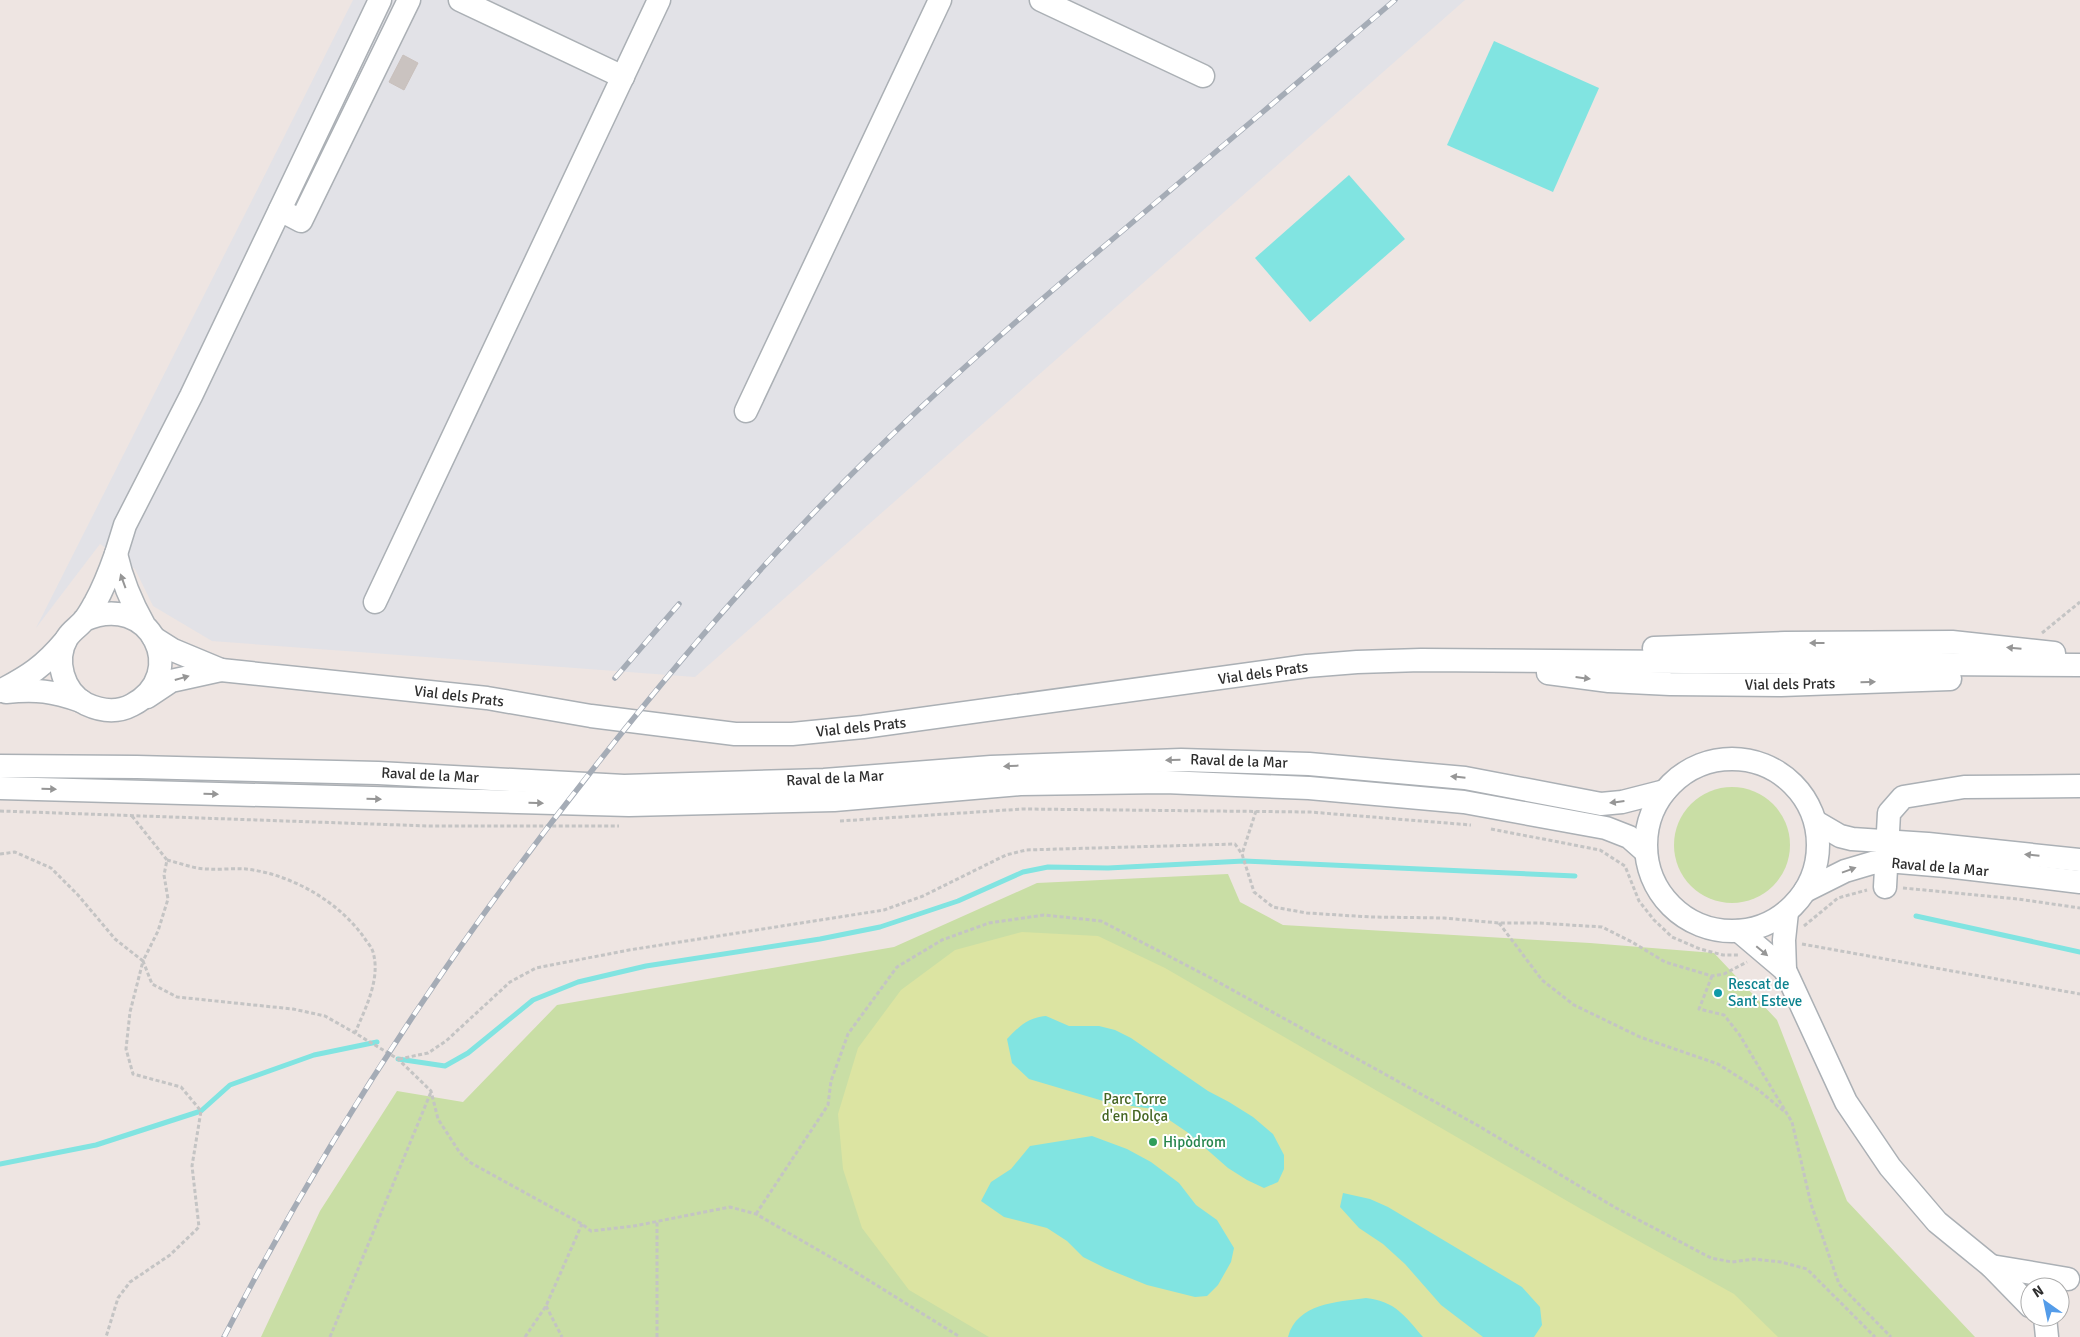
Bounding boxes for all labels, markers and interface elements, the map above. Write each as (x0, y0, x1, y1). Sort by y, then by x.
one-way arrow (119, 573, 127, 588)
one-way arrow (1809, 639, 1825, 647)
one-way arrow (2006, 643, 2022, 651)
street label: Vial dels Prats (1217, 658, 1310, 688)
one-way arrow (175, 674, 190, 682)
one-way arrow (1575, 674, 1591, 682)
street label: Vial dels Prats (1745, 674, 1836, 694)
one-way arrow (1860, 677, 1876, 685)
street label: Vial dels Prats (413, 682, 506, 711)
street label: Vial dels Prats (815, 713, 907, 741)
street label: Raval de la Mar (1190, 750, 1289, 772)
one-way arrow (1165, 756, 1181, 764)
one-way arrow (1003, 762, 1019, 770)
street label: Raval de la Mar (381, 763, 480, 787)
street label: Raval de la Mar (786, 766, 885, 790)
one-way arrow (1449, 773, 1465, 781)
one-way arrow (41, 785, 57, 793)
one-way arrow (203, 790, 219, 798)
one-way arrow (366, 796, 382, 804)
one-way arrow (1609, 798, 1625, 806)
one-way arrow (528, 799, 544, 807)
one-way arrow (2023, 851, 2039, 859)
street label: Raval de la Mar (1891, 854, 1990, 880)
one-way arrow (1842, 866, 1857, 874)
one-way arrow (1755, 945, 1767, 957)
place label: Rescat de Sant Esteve (1728, 975, 1802, 1010)
marker: Rescat de Sant Esteve (1712, 987, 1724, 999)
park label: Parc Torre d'en Dolça (1102, 1090, 1168, 1125)
place label: Hipòdrom (1163, 1133, 1226, 1151)
marker: Hipòdrom (1147, 1136, 1159, 1148)
north arrow (2020, 1277, 2070, 1327)
text: N (2029, 1282, 2047, 1301)

